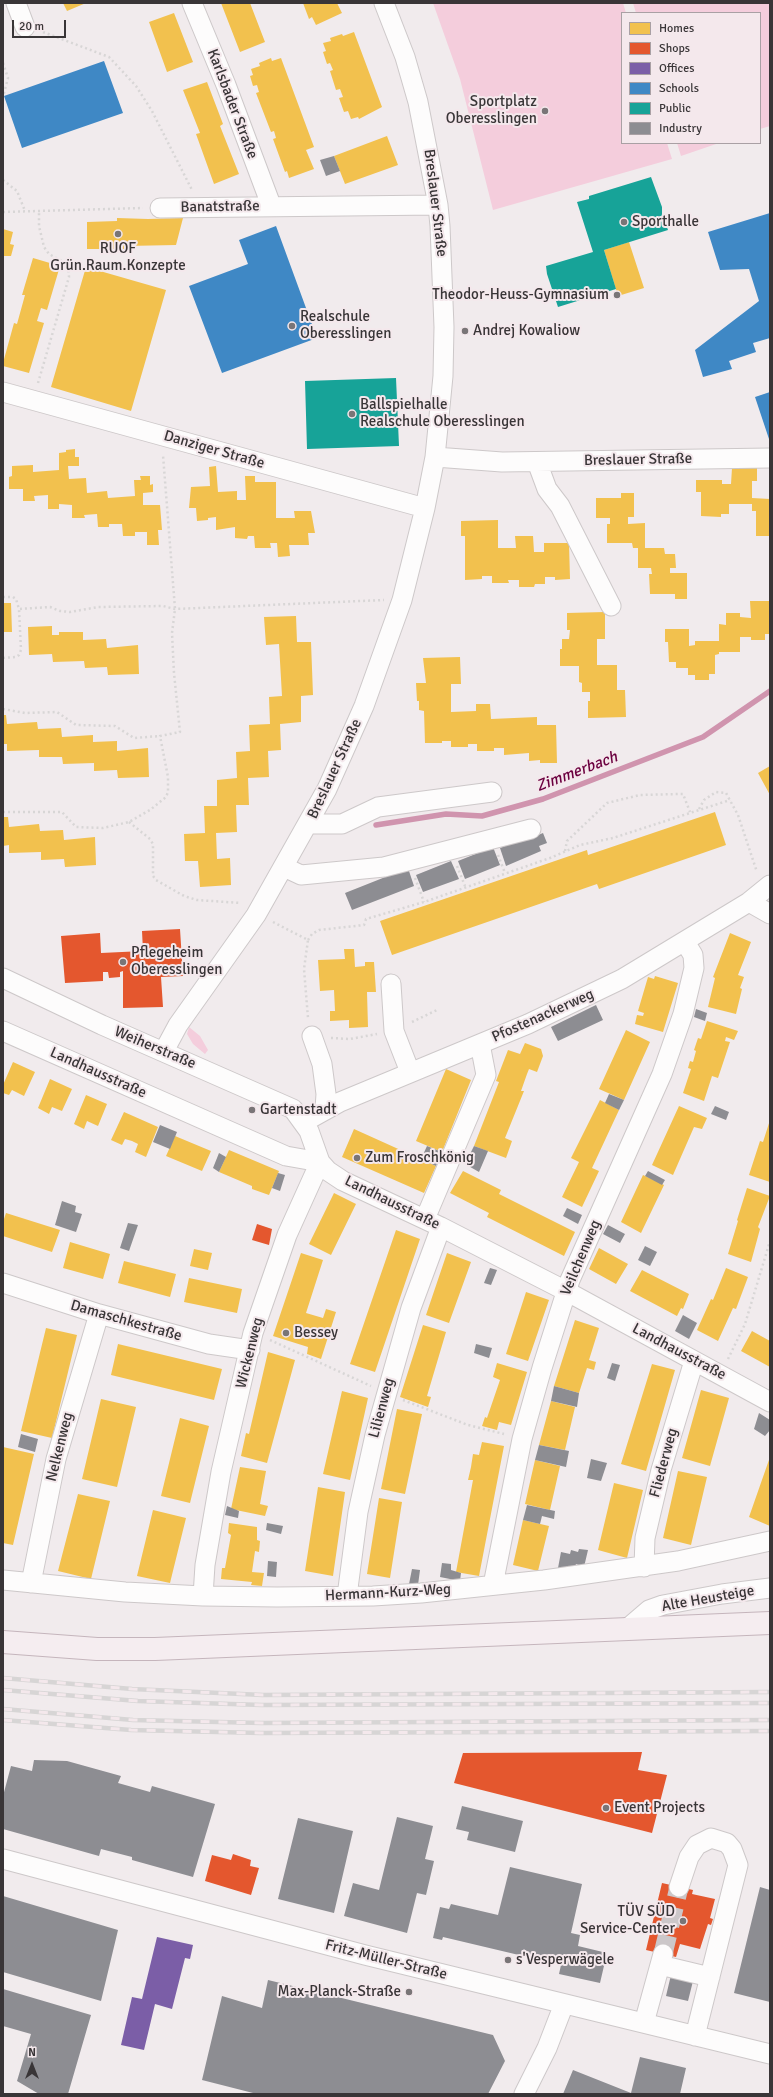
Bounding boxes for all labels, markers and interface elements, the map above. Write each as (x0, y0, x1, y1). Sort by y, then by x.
scale bar (14, 12, 68, 38)
legend (621, 12, 761, 144)
text: 20 m (19, 19, 44, 34)
text: Homes (659, 21, 694, 36)
text: Shops (659, 41, 690, 56)
street label: Karlsbader Straße (203, 46, 261, 162)
text: Offices (659, 61, 694, 76)
text: Schools (659, 81, 699, 96)
place label: Sportplatz Oberesslingen (446, 93, 537, 128)
text: Public (659, 101, 691, 116)
marker: Sportplatz Oberesslingen (540, 106, 550, 116)
text: Industry (659, 121, 702, 136)
street label: Breslauer Straße (419, 148, 451, 258)
street label: Banatstraße (180, 197, 260, 217)
place label: Sporthalle (632, 213, 699, 231)
marker: Sporthalle (619, 217, 629, 227)
marker: RUOF Grün.Raum.Konzepte (113, 229, 123, 239)
place label: RUOF Grün.Raum.Konzepte (50, 240, 186, 275)
place label: Theodor-Heuss-Gymnasium (432, 286, 609, 304)
marker: Theodor-Heuss-Gymnasium (612, 290, 622, 300)
place label: Realschule Oberesslingen (300, 308, 391, 343)
marker: Realschule Oberesslingen (287, 321, 297, 331)
place label: Andrej Kowaliow (473, 322, 580, 340)
marker: Andrej Kowaliow (460, 326, 470, 336)
place label: Ballspielhalle Realschule Oberesslingen (360, 396, 525, 431)
marker: Ballspielhalle Realschule Oberesslingen (347, 409, 357, 419)
street label: Danziger Straße (162, 427, 266, 473)
street label: Breslauer Straße (584, 450, 692, 470)
street label: Breslauer Straße (304, 716, 366, 822)
water label: Zimmerbach (534, 748, 620, 796)
place label: Pflegeheim Oberesslingen (131, 944, 222, 979)
marker: Pflegeheim Oberesslingen (118, 957, 128, 967)
street label: Pfostenackerweg (489, 985, 597, 1047)
street label: Weiherstraße (112, 1023, 198, 1073)
street label: Landhausstraße (47, 1044, 149, 1102)
place label: Gartenstadt (260, 1101, 336, 1119)
marker: Gartenstadt (247, 1105, 257, 1115)
place label: Zum Froschkönig (365, 1149, 474, 1167)
marker: Zum Froschkönig (352, 1153, 362, 1163)
street label: Landhausstraße (341, 1172, 443, 1234)
street label: Veilchenweg (557, 1217, 605, 1299)
street label: Damaschkestraße (68, 1296, 184, 1346)
street label: Wickenweg (232, 1316, 268, 1390)
street label: Landhausstraße (629, 1320, 729, 1384)
place label: Bessey (294, 1324, 338, 1342)
marker: Bessey (281, 1328, 291, 1338)
street label: Lilienweg (365, 1376, 399, 1440)
street label: Nelkenweg (43, 1410, 77, 1484)
street label: Fliederweg (646, 1426, 682, 1500)
street label: Hermann-Kurz-Weg (325, 1581, 451, 1605)
street label: Alte Heusteige (660, 1582, 756, 1616)
place label: Event Projects (614, 1799, 705, 1817)
marker: Event Projects (601, 1803, 611, 1813)
place label: TÜV SÜD Service-Center (580, 1903, 675, 1938)
marker: TÜV SÜD Service-Center (678, 1916, 688, 1926)
street label: Fritz-Müller-Straße (323, 1936, 449, 1984)
place label: s'Vesperwägele (516, 1951, 614, 1969)
marker: s'Vesperwägele (503, 1955, 513, 1965)
place label: Max-Planck-Straße (278, 1983, 401, 2001)
marker: Max-Planck-Straße (404, 1987, 414, 1997)
north arrow (12, 2045, 52, 2085)
text: N (28, 2046, 36, 2059)

